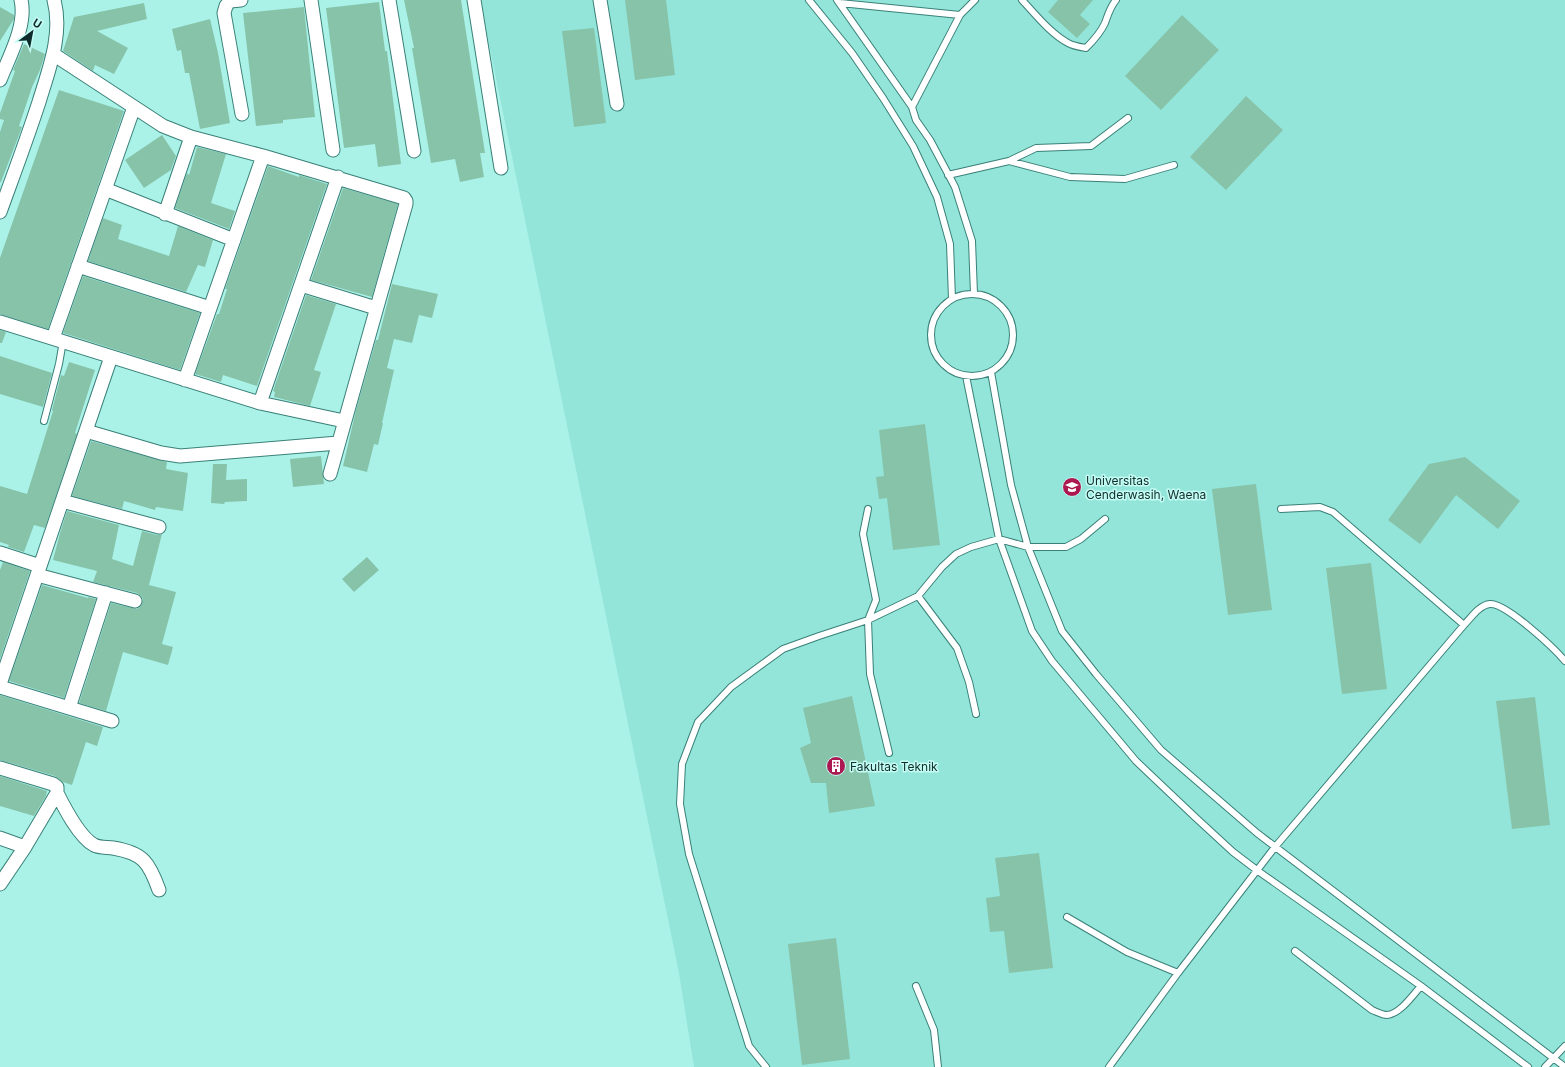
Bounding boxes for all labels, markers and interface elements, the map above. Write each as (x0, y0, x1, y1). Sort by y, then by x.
north arrow (12, 12, 52, 52)
text: U (30, 15, 44, 32)
place label: Universitas Cenderwasih, Waena (1086, 473, 1206, 502)
school or university icon: Universitas Cenderwasih, Waena (1061, 476, 1083, 498)
building icon: Fakultas Teknik (825, 755, 847, 777)
place label: Fakultas Teknik (850, 759, 938, 774)

